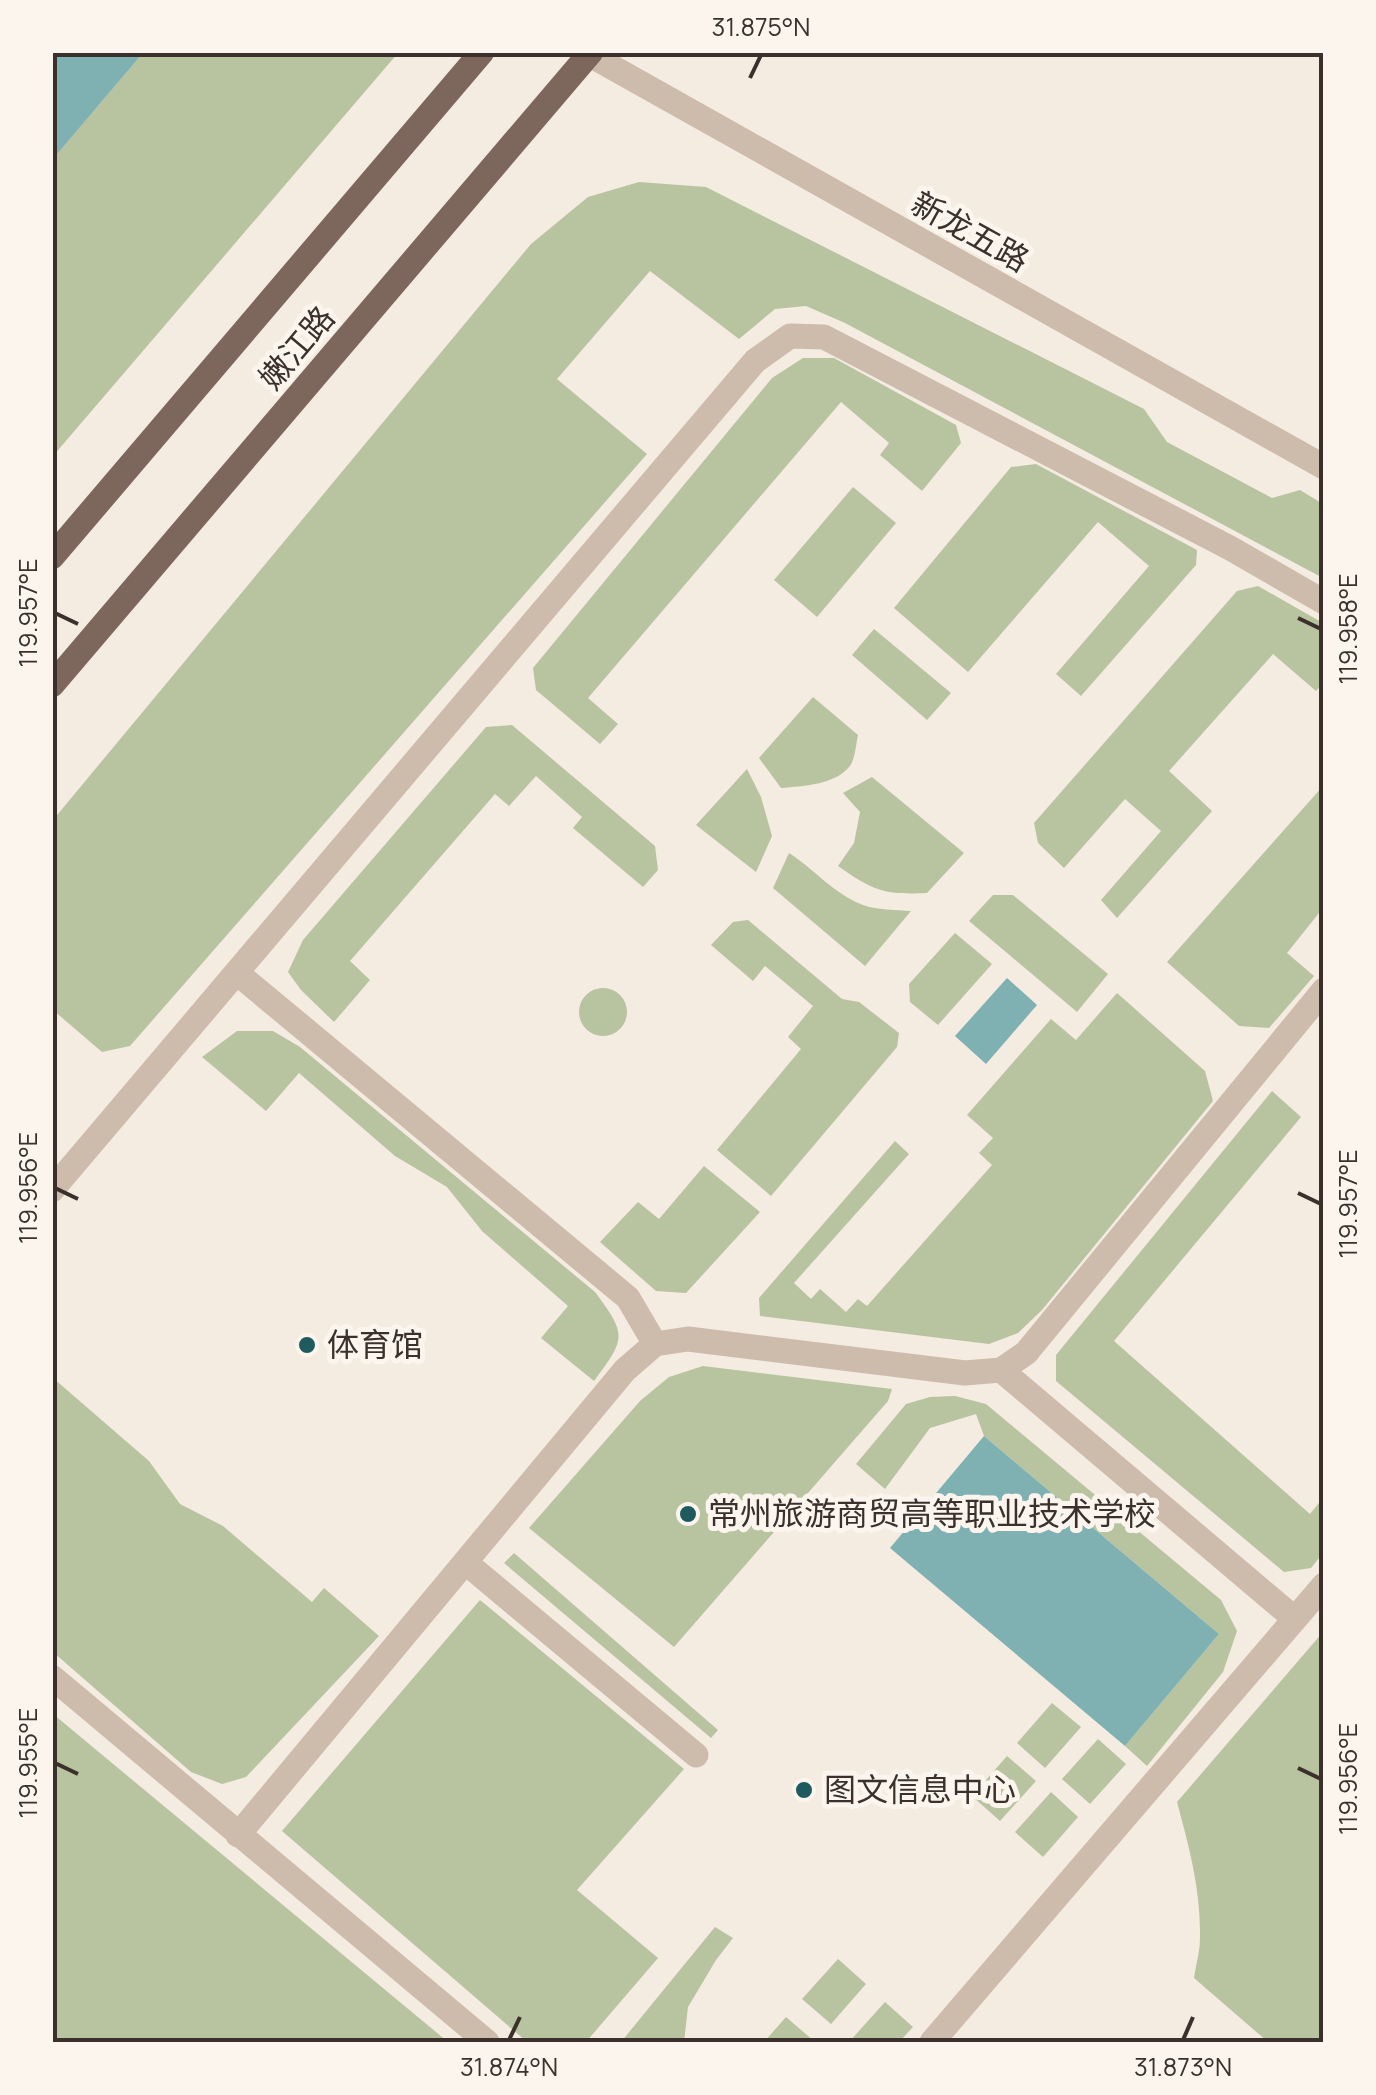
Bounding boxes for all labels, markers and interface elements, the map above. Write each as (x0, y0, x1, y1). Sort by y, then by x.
text: 31.875°N (712, 9, 810, 44)
street label: 新龙五路 (904, 181, 1037, 281)
street label: 嫩江路 (249, 296, 344, 398)
text: 119.957°E (10, 559, 45, 667)
text: 119.958°E (1330, 574, 1365, 684)
text: 119.956°E (10, 1132, 45, 1244)
text: 119.957°E (1330, 1150, 1365, 1258)
place label: 体育馆 (327, 1322, 423, 1366)
marker: 体育馆 (296, 1334, 318, 1356)
place label: 常州旅游商贸高等职业技术学校 (708, 1491, 1156, 1535)
marker: 常州旅游商贸高等职业技术学校 (677, 1503, 699, 1525)
text: 119.955°E (10, 1708, 45, 1818)
text: 119.956°E (1330, 1723, 1365, 1835)
place label: 图文信息中心 (824, 1767, 1016, 1811)
marker: 图文信息中心 (793, 1779, 815, 1801)
text: 31.874°N (460, 2049, 558, 2084)
text: 31.873°N (1134, 2049, 1232, 2084)

